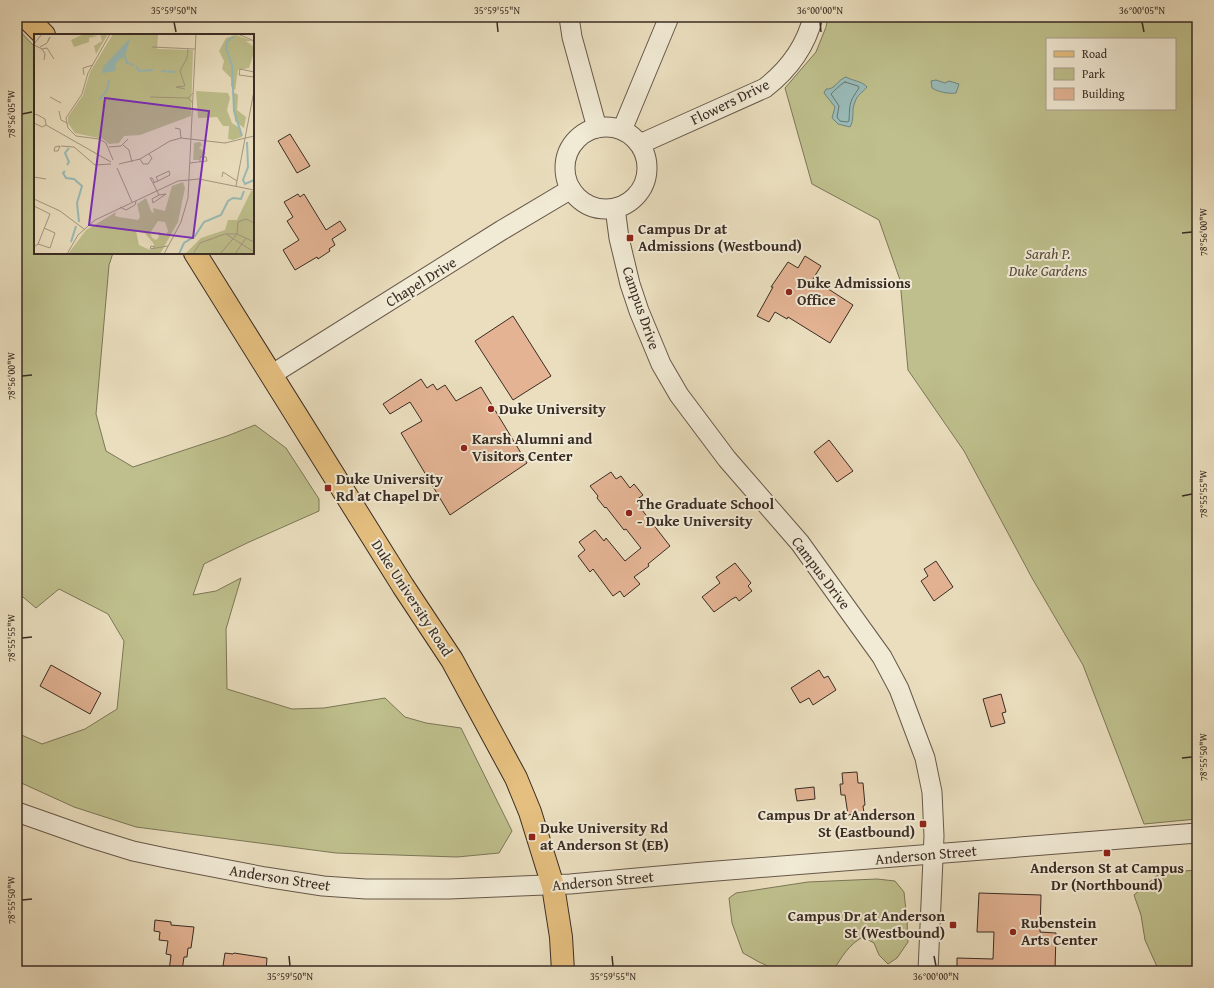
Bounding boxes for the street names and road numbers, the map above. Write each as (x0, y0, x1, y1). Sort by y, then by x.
street label: Flowers Drive (687, 73, 773, 130)
street label: Chapel Drive (381, 251, 460, 312)
street label: Campus Drive (617, 263, 666, 352)
street label: Campus Drive (787, 532, 856, 614)
street label: Duke University Road (367, 535, 458, 660)
street label: Anderson Street (874, 840, 978, 869)
street label: Anderson Street (228, 859, 333, 896)
street label: Anderson Street (551, 866, 655, 895)

